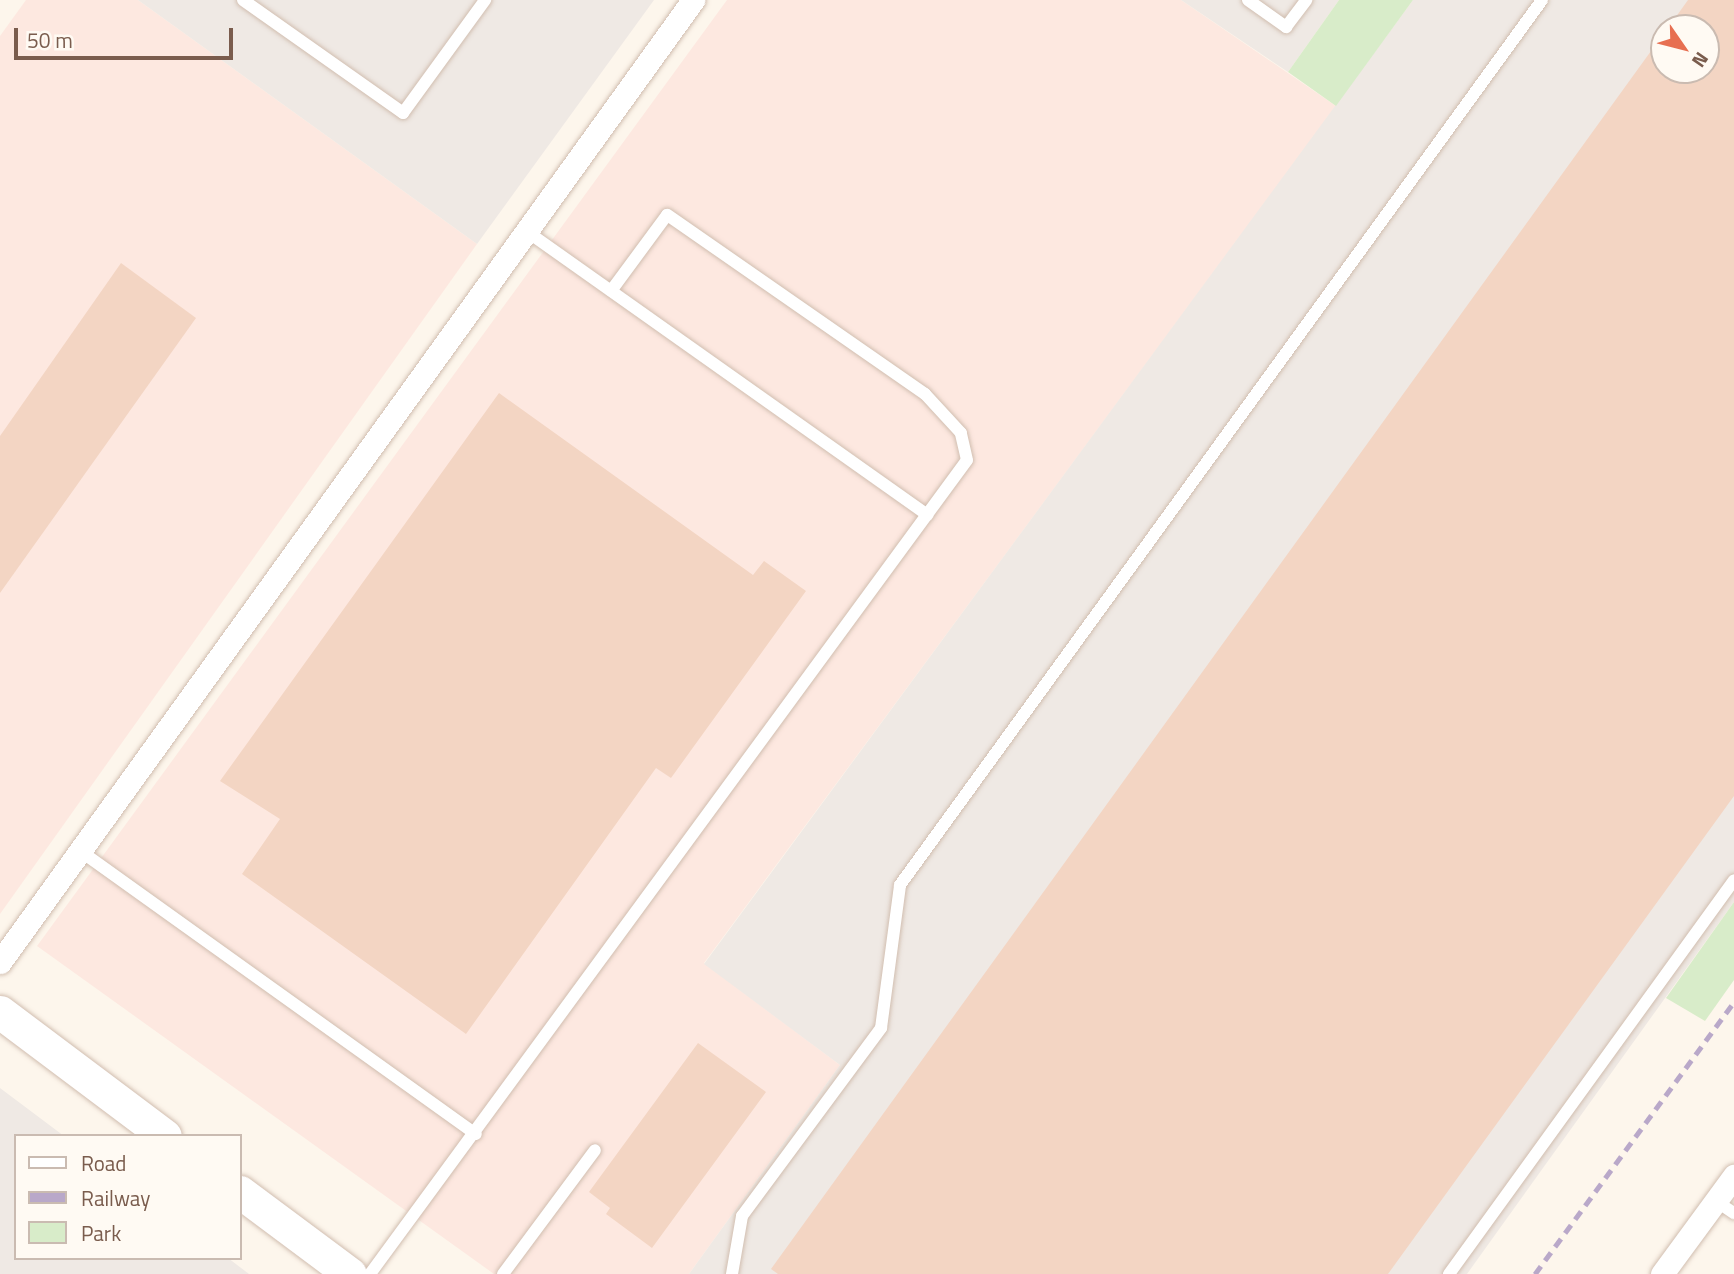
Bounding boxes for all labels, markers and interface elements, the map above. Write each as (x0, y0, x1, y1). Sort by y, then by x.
scale bar (18, 14, 236, 58)
north arrow (1650, 14, 1720, 84)
text: 50 m (27, 24, 73, 56)
text: N (1685, 46, 1717, 74)
legend (14, 1134, 242, 1260)
text: Road (81, 1147, 126, 1179)
text: Railway (81, 1182, 150, 1214)
text: Park (81, 1217, 121, 1249)

